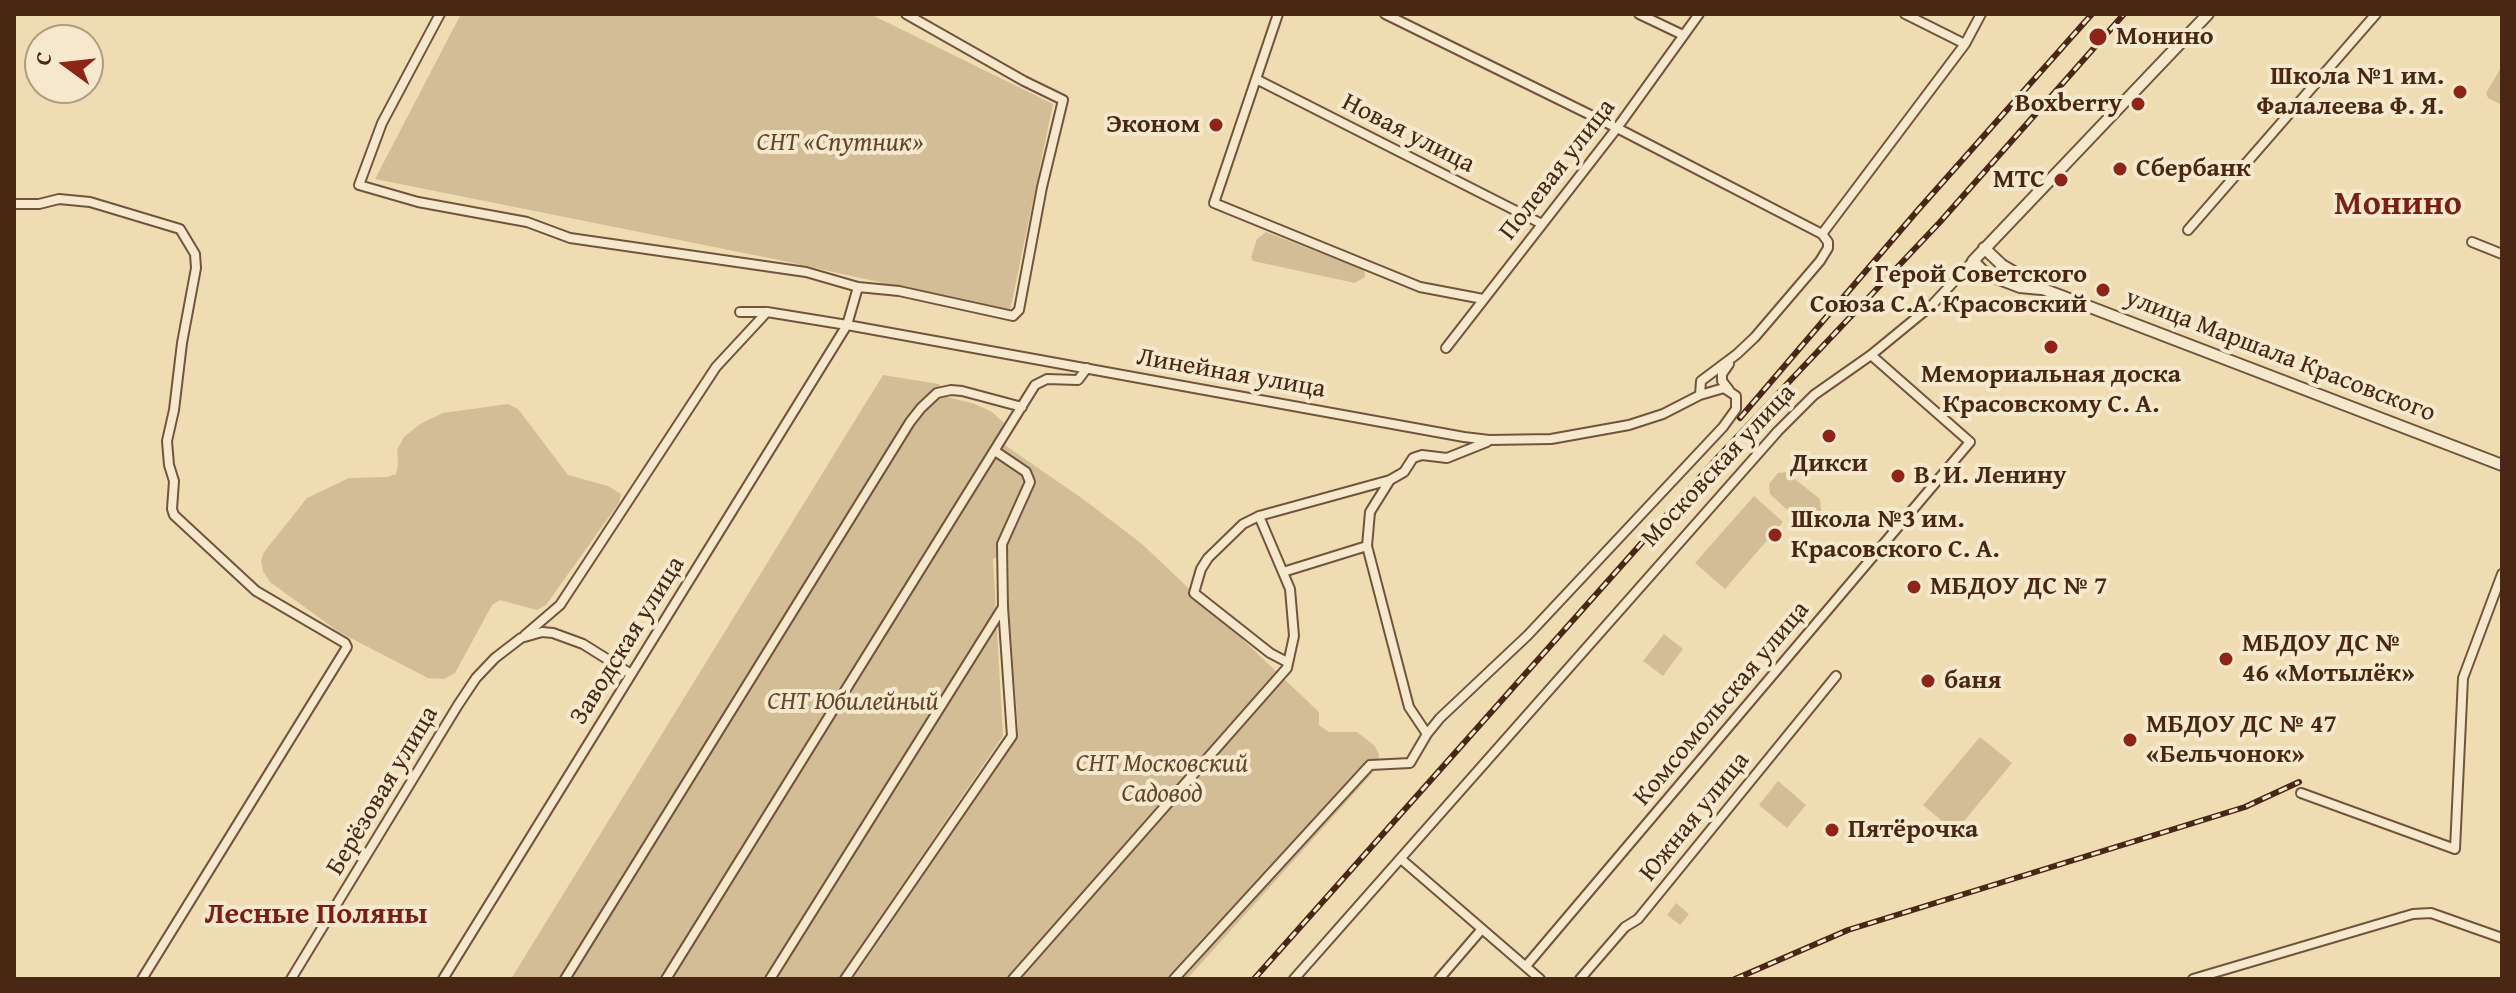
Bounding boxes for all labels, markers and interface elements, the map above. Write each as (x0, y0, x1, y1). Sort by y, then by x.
place label: Монино (2116, 21, 2214, 53)
north arrow (24, 24, 104, 104)
marker: Монино (2087, 26, 2109, 48)
text: С (26, 48, 60, 68)
place label: Школа №1 им. Фалалеева Ф. Я. (2257, 61, 2444, 122)
marker: Школа №1 им. Фалалеева Ф. Я. (2451, 83, 2469, 101)
street label: Новая улица (1336, 87, 1480, 181)
place label: Boxberry (2015, 88, 2122, 120)
street label: Полевая улица (1493, 93, 1623, 247)
marker: Boxberry (2129, 95, 2147, 113)
place label: Эконом (1106, 109, 1200, 141)
marker: Эконом (1207, 116, 1225, 134)
park label: СНТ «Спутник» (757, 127, 923, 159)
place label: Сбербанк (2136, 153, 2251, 185)
marker: Сбербанк (2111, 160, 2129, 178)
place label: МТС (1993, 164, 2045, 196)
marker: МТС (2052, 171, 2070, 189)
district label: Монино (2334, 185, 2462, 225)
place label: Герой Советского Союза С.А. Красовский (1810, 259, 2087, 320)
marker: Герой Советского Союза С.А. Красовский (2094, 281, 2112, 299)
street label: улица Маршала Красовского (2121, 282, 2439, 430)
marker: Мемориальная доска Красовскому С. А. (2042, 338, 2060, 356)
street label: Линейная улица (1134, 342, 1328, 406)
place label: Мемориальная доска Красовскому С. А. (1921, 359, 2181, 420)
street label: Московская улица (1636, 378, 1802, 554)
marker: Дикси (1820, 427, 1838, 445)
place label: Дикси (1790, 448, 1868, 480)
place label: В. И. Ленину (1914, 460, 2067, 492)
marker: В. И. Ленину (1889, 467, 1907, 485)
place label: Школа №3 им. Красовского С. А. (1791, 504, 2000, 566)
marker: Школа №3 им. Красовского С. А. (1766, 526, 1784, 544)
street label: Заводская улица (564, 551, 692, 731)
place label: МБДОУ ДС № 7 (1930, 571, 2108, 603)
marker: МБДОУ ДС № 7 (1905, 578, 1923, 596)
street label: Комсомольская улица (1627, 595, 1817, 813)
place label: МБДОУ ДC № 46 «Мотылёк» (2242, 628, 2415, 690)
marker: МБДОУ ДC № 46 «Мотылёк» (2217, 650, 2235, 668)
place label: баня (1944, 665, 2001, 697)
marker: баня (1919, 672, 1937, 690)
park label: СНТ Юбилейный (767, 686, 939, 718)
street label: Берёзовая улица (320, 701, 446, 881)
place label: МБДОУ ДС № 47 «Бельчонок» (2146, 709, 2337, 770)
marker: МБДОУ ДС № 47 «Бельчонок» (2121, 731, 2139, 749)
street label: Южная улица (1633, 746, 1757, 888)
park label: СНТ Московский Садовод (1076, 748, 1248, 810)
place label: Пятёрочка (1848, 814, 1978, 846)
marker: Пятёрочка (1823, 821, 1841, 839)
district label: Лесные Поляны (204, 897, 428, 933)

